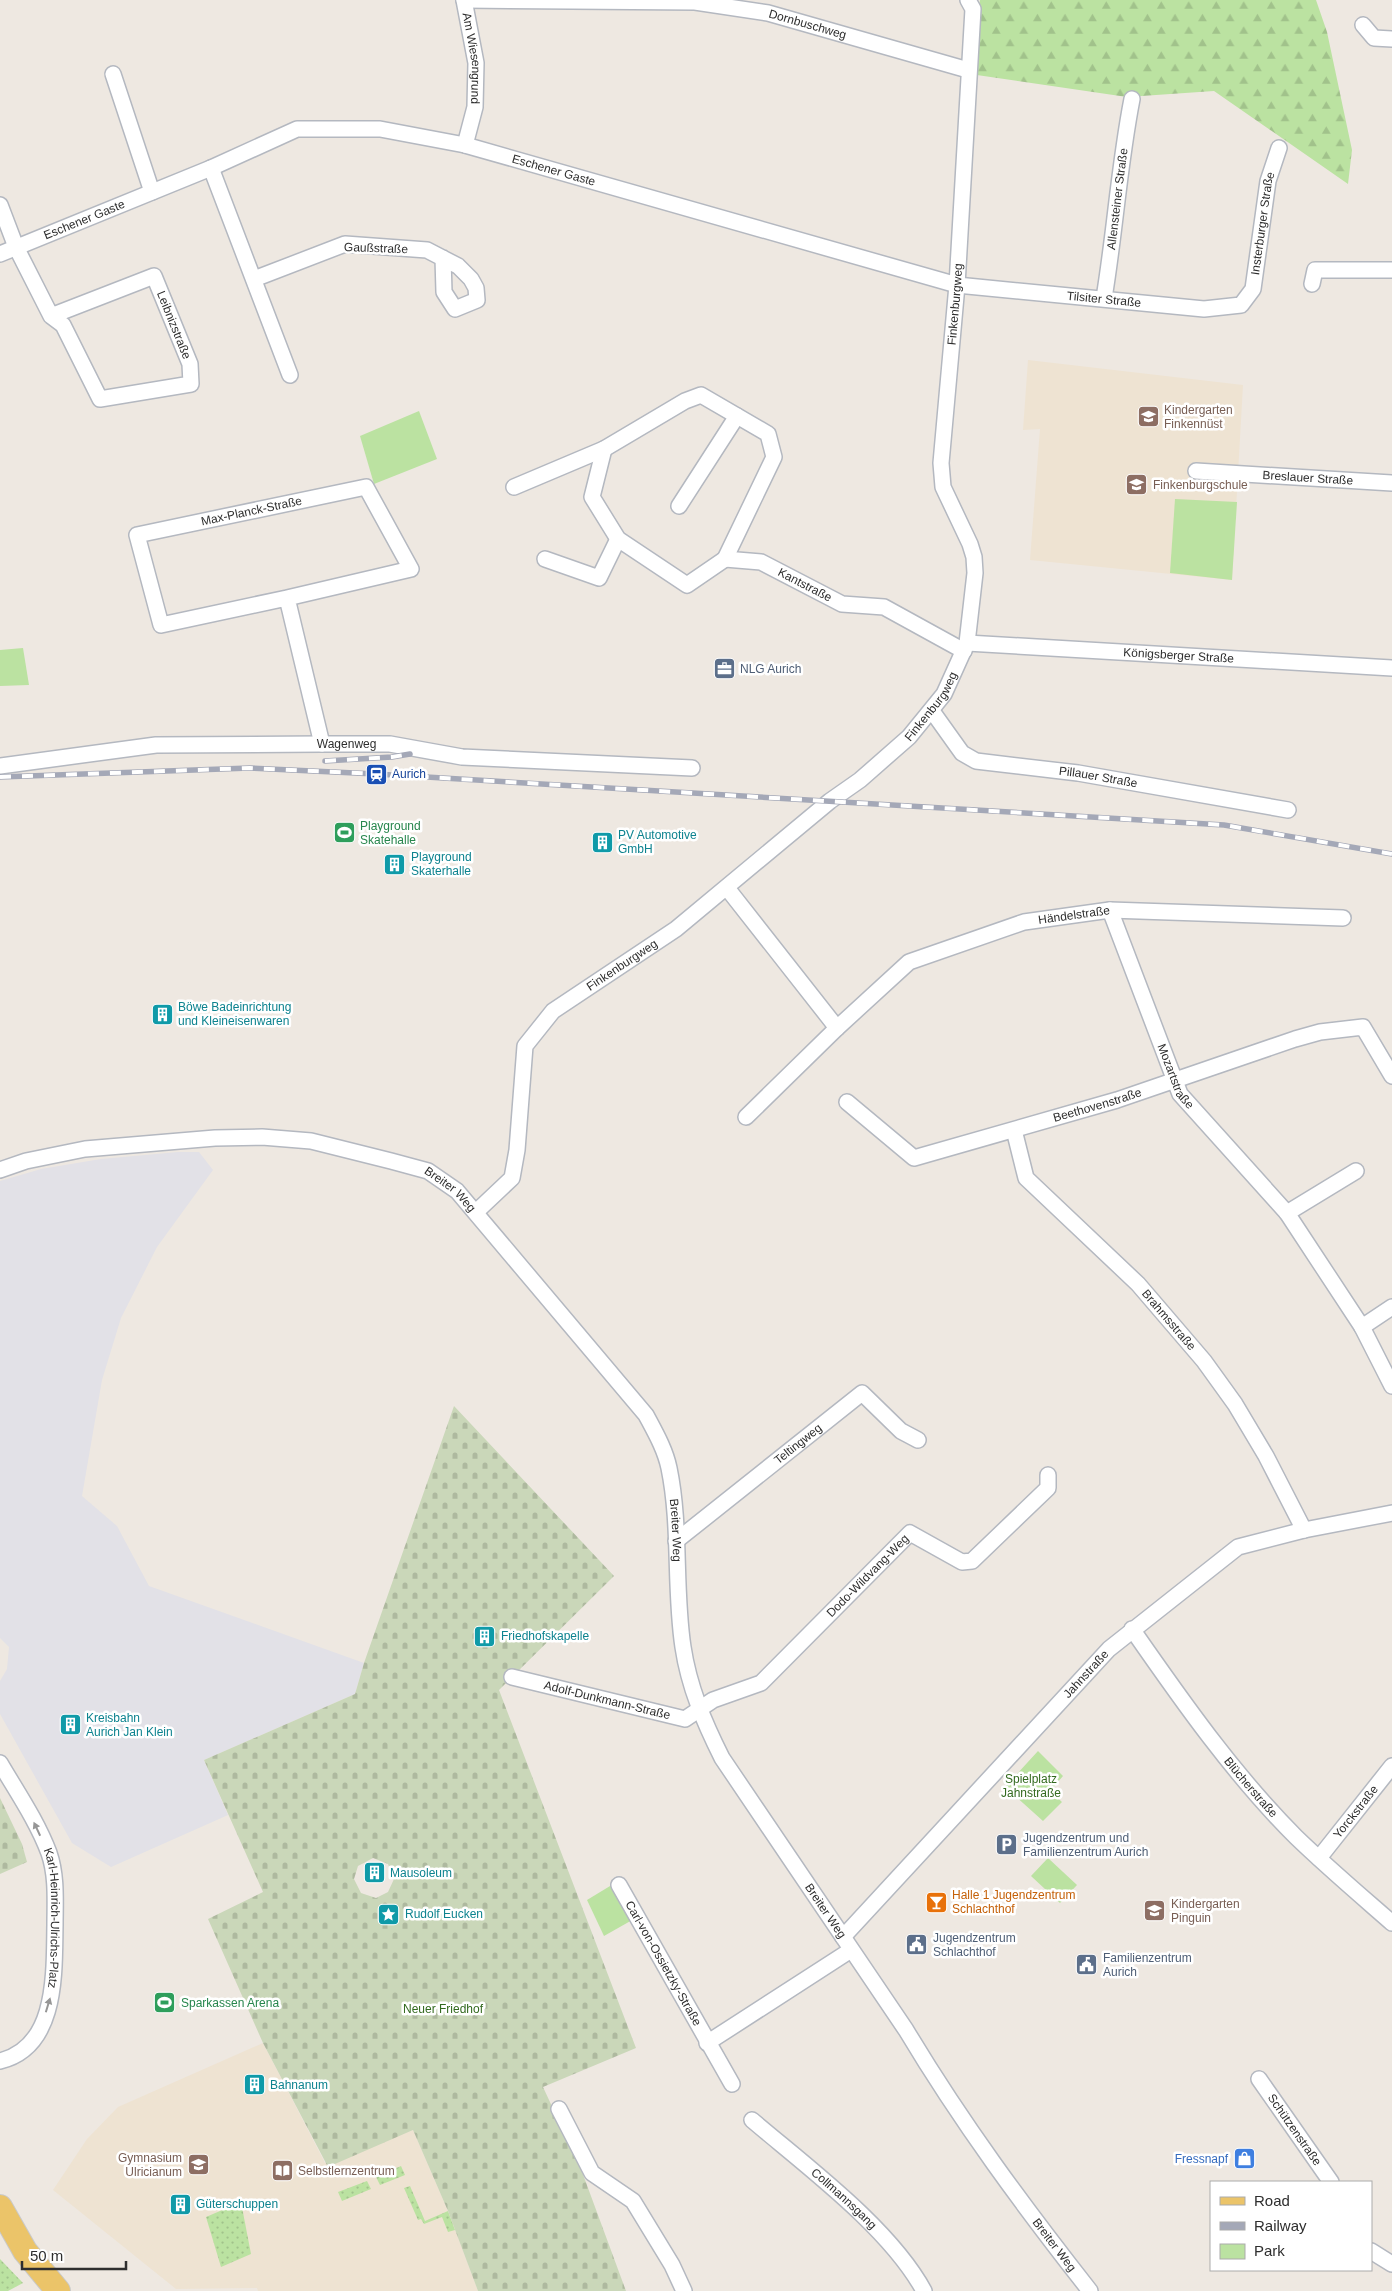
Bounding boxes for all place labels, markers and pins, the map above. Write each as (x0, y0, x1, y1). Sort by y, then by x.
place label: Kindergarten Finkennüst (1164, 403, 1233, 431)
school or university icon: Kindergarten Finkennüst (1136, 405, 1160, 429)
school or university icon: Finkenburgschule (1125, 473, 1149, 497)
place label: Finkenburgschule (1153, 478, 1248, 492)
office icon: NLG Aurich (712, 657, 736, 681)
place label: NLG Aurich (740, 662, 801, 676)
station icon: Aurich (364, 762, 388, 786)
place label: Aurich (392, 767, 426, 781)
place label: Playground Skatehalle (360, 819, 421, 847)
sports icon: Playground Skatehalle (332, 821, 356, 845)
place label: PV Automotive GmbH (618, 828, 697, 856)
building icon: PV Automotive GmbH (590, 830, 614, 854)
place label: Playground Skaterhalle (411, 850, 472, 878)
building icon: Playground Skaterhalle (383, 852, 407, 876)
place label: Böwe Badeinrichtung und Kleineisenwaren (178, 1000, 291, 1028)
building icon: Böwe Badeinrichtung und Kleineisenwaren (150, 1002, 174, 1026)
building icon: Friedhofskapelle (473, 1624, 497, 1648)
place label: Friedhofskapelle (501, 1629, 589, 1643)
place label: Kreisbahn Aurich Jan Klein (86, 1711, 173, 1739)
building icon: Kreisbahn Aurich Jan Klein (58, 1713, 82, 1737)
place label: Jugendzentrum und Familienzentrum Aurich (1023, 1831, 1148, 1859)
parking icon: Jugendzentrum und Familienzentrum Aurich (995, 1833, 1019, 1857)
building icon: Mausoleum (362, 1861, 386, 1885)
place label: Mausoleum (390, 1866, 452, 1880)
place label: Halle 1 Jugendzentrum Schlachthof (952, 1888, 1075, 1916)
bar icon: Halle 1 Jugendzentrum Schlachthof (924, 1890, 948, 1914)
place label: Kindergarten Pinguin (1171, 1897, 1240, 1925)
school or university icon: Kindergarten Pinguin (1143, 1899, 1167, 1923)
place icon: Rudolf Eucken (377, 1902, 401, 1926)
place label: Rudolf Eucken (405, 1907, 483, 1921)
place label: Jugendzentrum Schlachthof (933, 1931, 1016, 1959)
public building icon: Jugendzentrum Schlachthof (905, 1933, 929, 1957)
place label: Familienzentrum Aurich (1103, 1951, 1192, 1979)
public building icon: Familienzentrum Aurich (1075, 1953, 1099, 1977)
sports icon: Sparkassen Arena (153, 1991, 177, 2015)
place label: Sparkassen Arena (181, 1996, 279, 2010)
building icon: Bahnanum (242, 2073, 266, 2097)
place label: Bahnanum (270, 2078, 328, 2092)
shop icon: Fressnapf (1232, 2147, 1256, 2171)
place label: Gymnasium Ulricianum (118, 2151, 182, 2179)
place label: Fressnapf (1175, 2152, 1229, 2166)
school or university icon: Gymnasium Ulricianum (186, 2153, 210, 2177)
library icon: Selbstlernzentrum (270, 2159, 294, 2183)
place label: Selbstlernzentrum (298, 2164, 395, 2178)
building icon: Güterschuppen (168, 2192, 192, 2216)
place label: Güterschuppen (196, 2197, 278, 2211)

